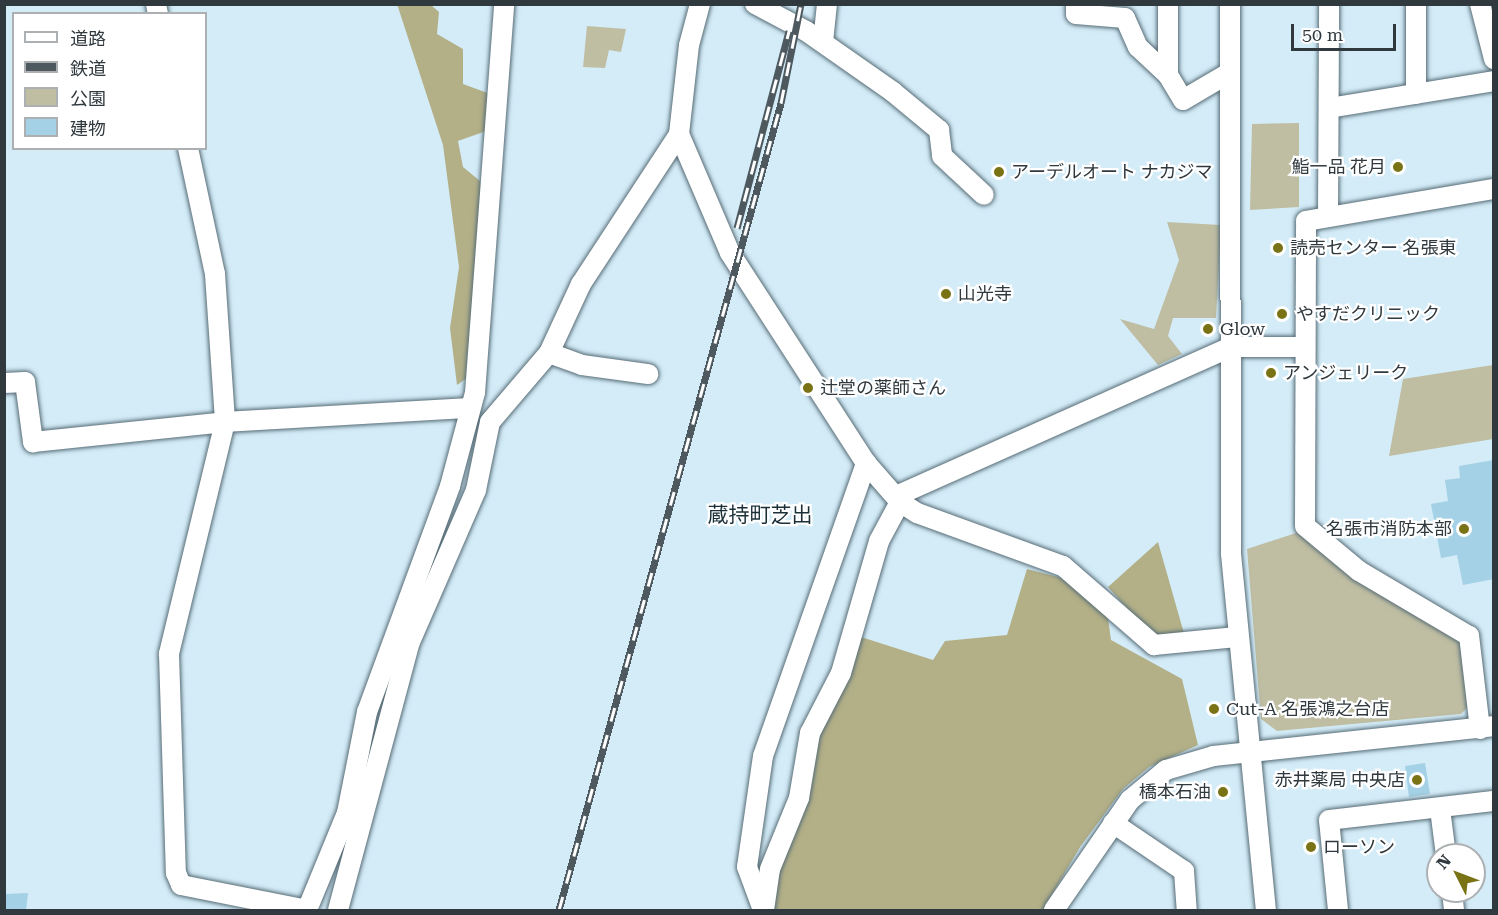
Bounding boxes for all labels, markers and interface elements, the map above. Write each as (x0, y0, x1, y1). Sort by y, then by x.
legend (12, 12, 207, 150)
scale bar (1294, 12, 1399, 50)
text: 50 m (1302, 24, 1343, 45)
text: 道路 (70, 28, 106, 49)
text: 鉄道 (70, 58, 106, 79)
text: 公園 (70, 88, 106, 109)
text: 建物 (70, 118, 106, 139)
place label: 鮨一品 花月 (1291, 156, 1386, 178)
marker: 鮨一品 花月 (1391, 160, 1405, 174)
place label: アーデルオート ナカジマ (1011, 161, 1212, 183)
marker: アーデルオート ナカジマ (992, 165, 1006, 179)
place label: 読売センター 名張東 (1290, 237, 1457, 259)
marker: 読売センター 名張東 (1271, 241, 1285, 255)
place label: 山光寺 (958, 283, 1012, 305)
marker: 山光寺 (939, 287, 953, 301)
place label: やすだクリニック (1296, 303, 1440, 325)
marker: やすだクリニック (1273, 305, 1291, 323)
place label: Glow (1220, 318, 1265, 340)
marker: Glow (1201, 322, 1215, 336)
place label: アンジェリーク (1283, 362, 1409, 384)
marker: アンジェリーク (1264, 366, 1278, 380)
place label: 辻堂の薬師さん (820, 377, 946, 399)
marker: 辻堂の薬師さん (801, 381, 815, 395)
district label: 蔵持町芝出 (708, 502, 812, 528)
place label: 名張市消防本部 (1326, 518, 1452, 540)
marker: 名張市消防本部 (1457, 522, 1471, 536)
place label: Cut-A 名張鴻之台店 (1226, 698, 1389, 720)
marker: Cut-A 名張鴻之台店 (1207, 702, 1221, 716)
place label: 赤井薬局 中央店 (1274, 769, 1405, 791)
marker: 赤井薬局 中央店 (1410, 773, 1424, 787)
place label: 橋本石油 (1139, 781, 1211, 803)
marker: 橋本石油 (1216, 785, 1230, 799)
place label: ローソン (1323, 836, 1395, 858)
marker: ローソン (1304, 840, 1318, 854)
north arrow (1426, 843, 1486, 903)
text: N (1433, 851, 1455, 873)

